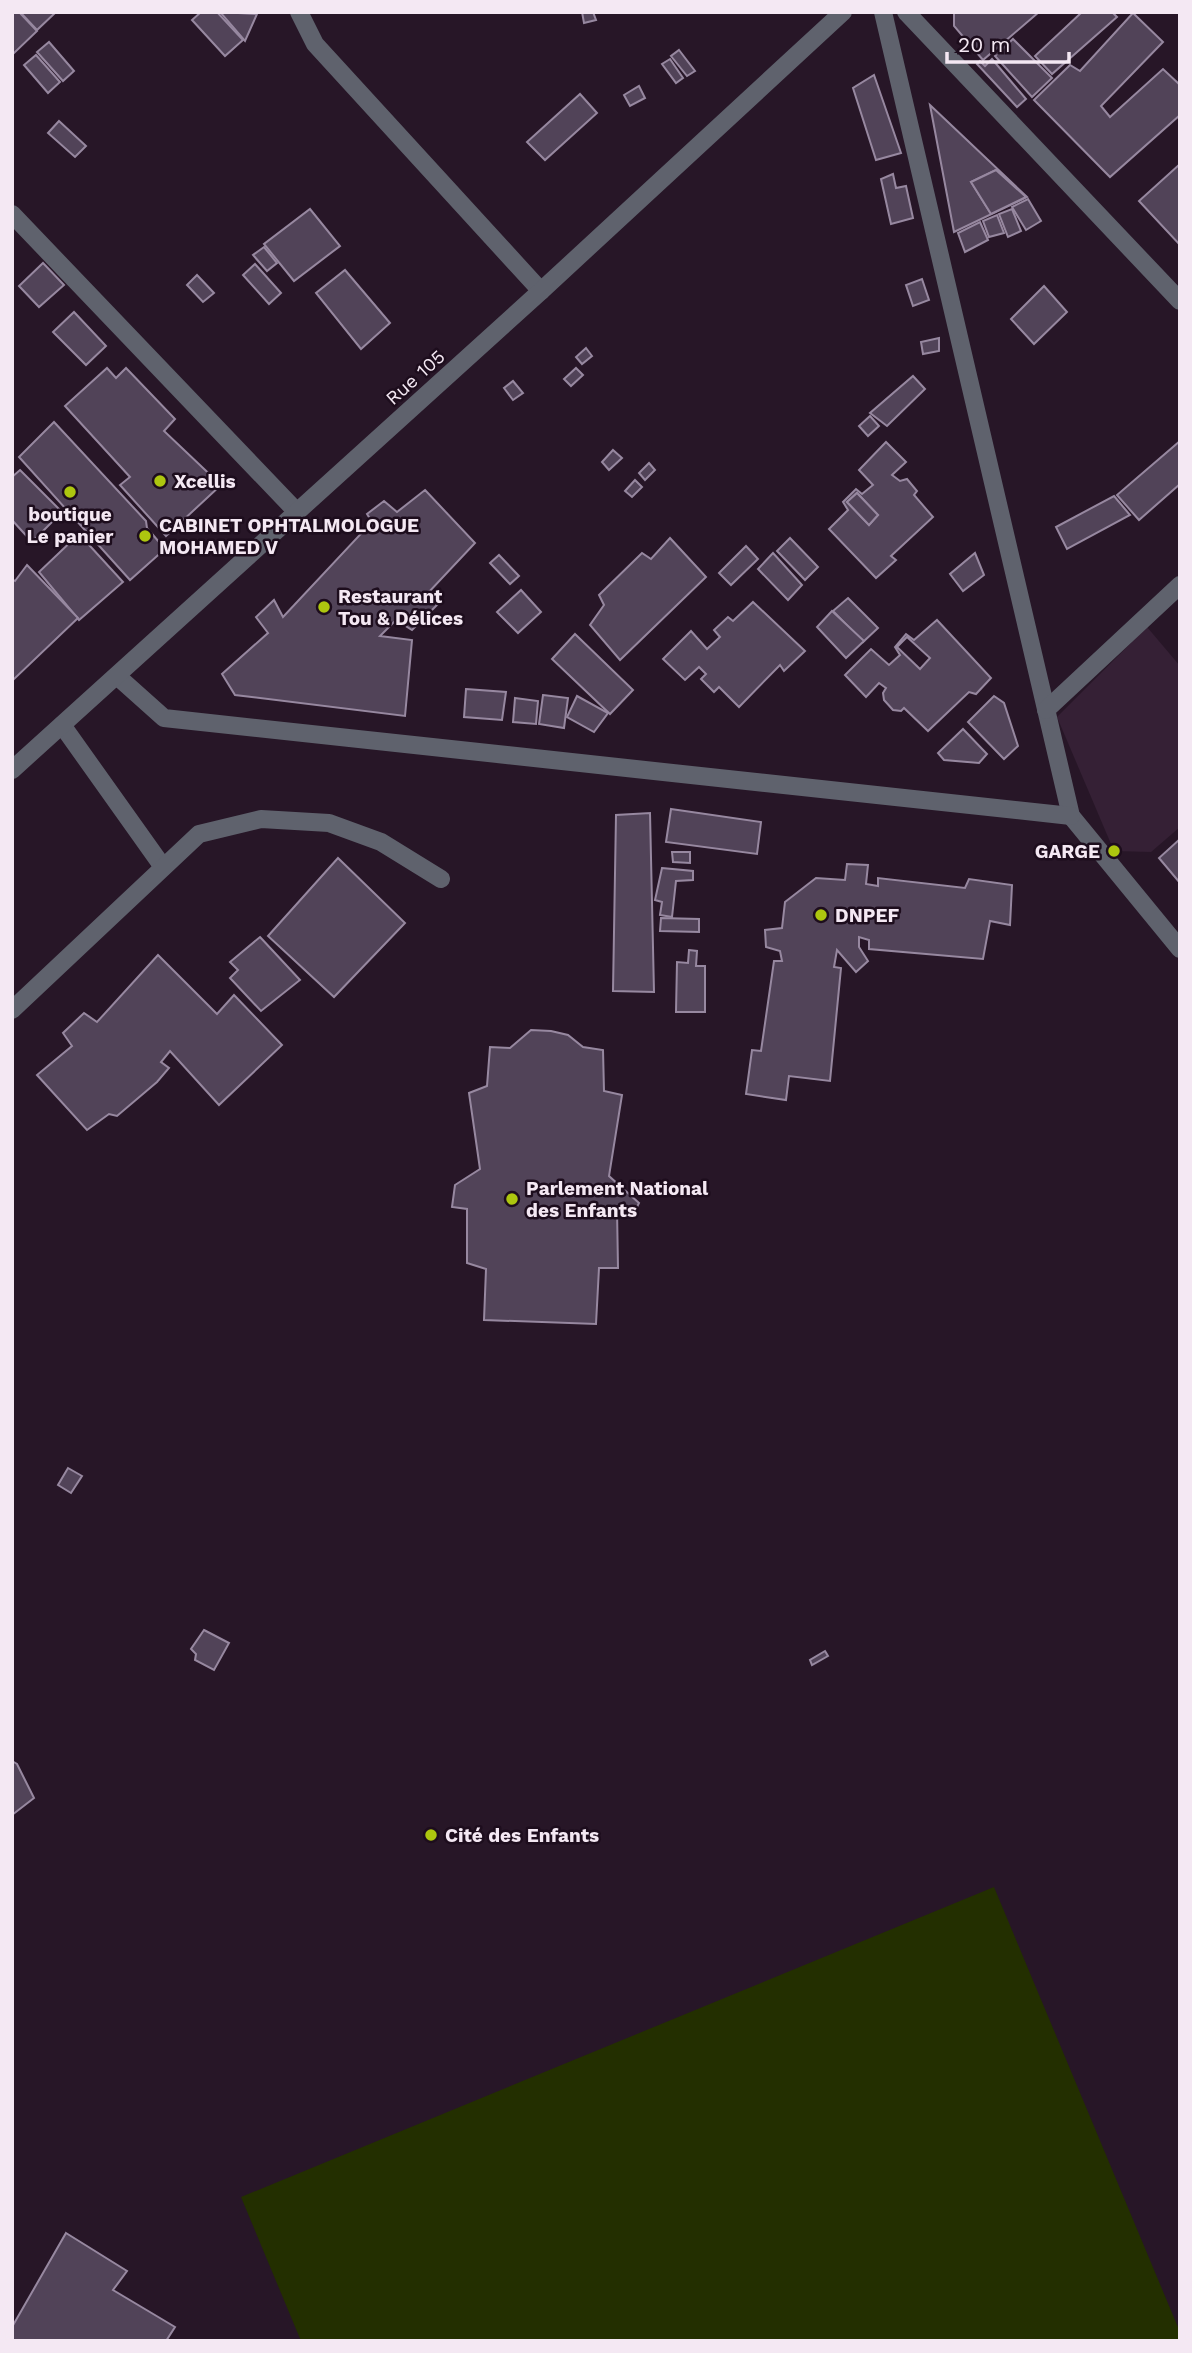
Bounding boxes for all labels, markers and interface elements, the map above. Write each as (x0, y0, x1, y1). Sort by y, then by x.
scale bar (947, 21, 1070, 65)
text: 20 m (958, 32, 1010, 57)
street label: Rue 105 (381, 345, 450, 410)
place label: Xcellis (174, 470, 236, 493)
marker: Xcellis (152, 473, 168, 489)
marker: boutique Le panier (62, 484, 78, 500)
place label: boutique Le panier (26, 503, 114, 548)
place label: CABINET OPHTALMOLOGUE MOHAMED V (159, 514, 419, 559)
marker: CABINET OPHTALMOLOGUE MOHAMED V (137, 528, 153, 544)
place label: Restaurant Tou & Délices (338, 585, 463, 630)
marker: Restaurant Tou & Délices (316, 599, 332, 615)
place label: GARGE (1035, 840, 1100, 863)
marker: GARGE (1106, 843, 1122, 859)
place label: DNPEF (835, 904, 899, 927)
marker: DNPEF (813, 907, 829, 923)
place label: Parlement National des Enfants (526, 1177, 709, 1222)
marker: Parlement National des Enfants (504, 1191, 520, 1207)
place label: Cité des Enfants (445, 1824, 599, 1847)
marker: Cité des Enfants (423, 1827, 439, 1843)

